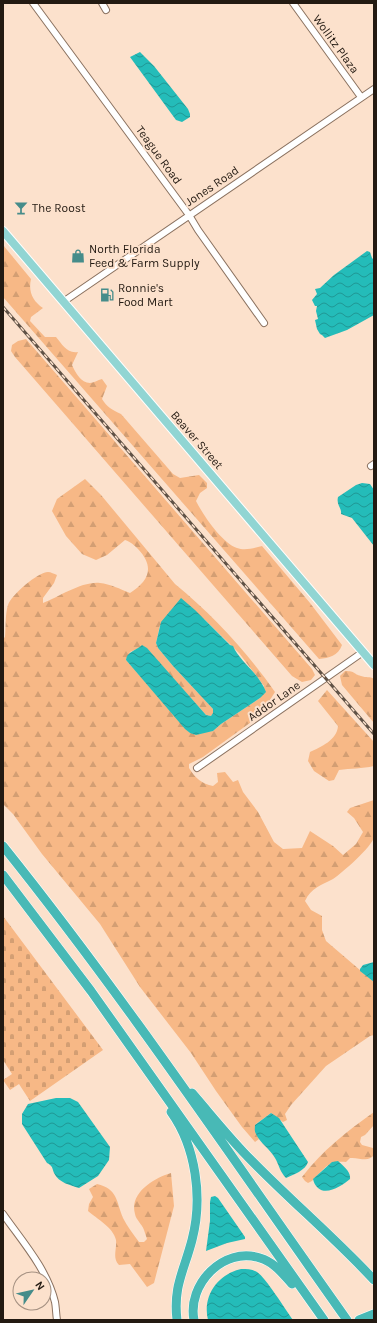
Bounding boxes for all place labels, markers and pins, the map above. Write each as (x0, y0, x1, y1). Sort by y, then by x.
bar icon: The Roost (13, 200, 29, 216)
place label: The Roost (32, 201, 86, 215)
place label: North Florida Feed & Farm Supply (89, 242, 200, 270)
shop icon: North Florida Feed & Farm Supply (70, 248, 86, 264)
place label: Ronnie's Food Mart (118, 281, 173, 309)
fuel station icon: Ronnie's Food Mart (99, 287, 115, 303)

